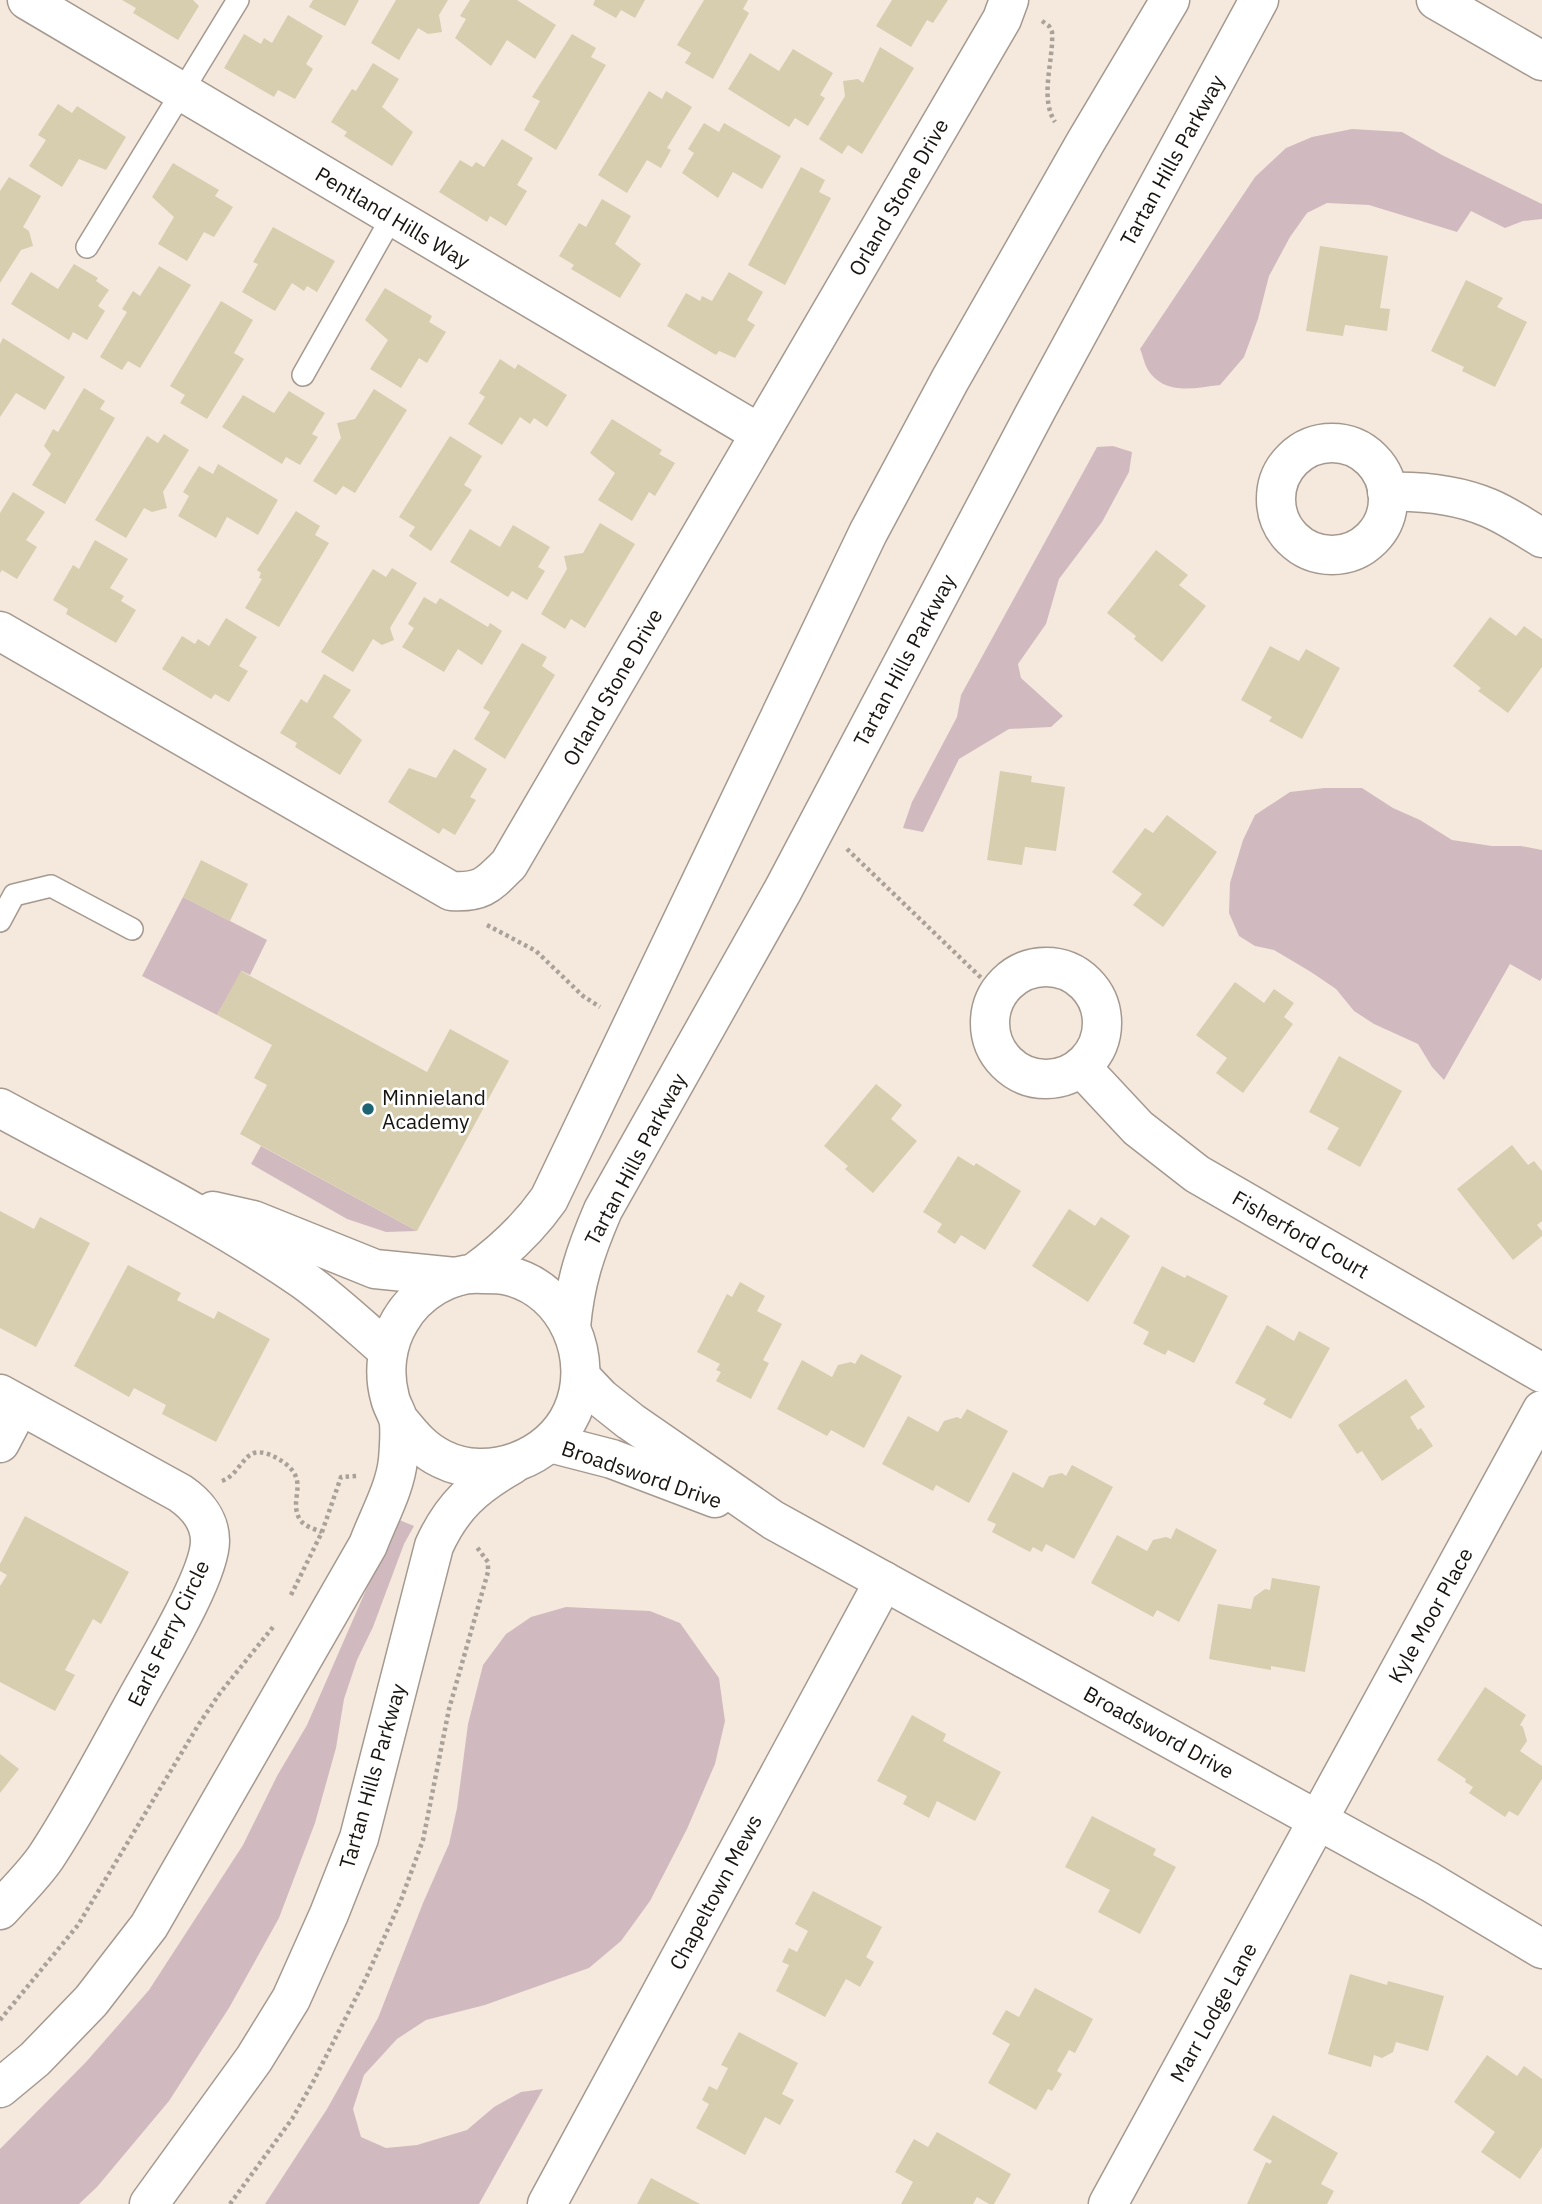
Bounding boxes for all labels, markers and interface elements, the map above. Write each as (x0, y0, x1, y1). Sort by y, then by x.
street label: Tartan Hills Parkway (1113, 69, 1231, 251)
street label: Orland Stone Drive (842, 113, 954, 281)
street label: Pentland Hills Way (310, 160, 476, 275)
street label: Tartan Hills Parkway (847, 568, 962, 751)
street label: Orland Stone Drive (556, 603, 668, 771)
street label: Tartan Hills Parkway (578, 1067, 693, 1250)
place label: Minnieland Academy (382, 1083, 486, 1135)
marker: Minnieland Academy (360, 1101, 376, 1117)
street label: Fisherford Court (1228, 1183, 1374, 1285)
street label: Broadsword Drive (558, 1433, 726, 1515)
street label: Kyle Moor Place (1381, 1542, 1479, 1688)
street label: Earls Ferry Circle (120, 1555, 216, 1711)
street label: Broadsword Drive (1079, 1679, 1239, 1785)
street label: Tartan Hills Parkway (332, 1680, 412, 1872)
street label: Chapeltown Mews (662, 1809, 768, 1975)
street label: Marr Lodge Lane (1163, 1937, 1263, 2087)

